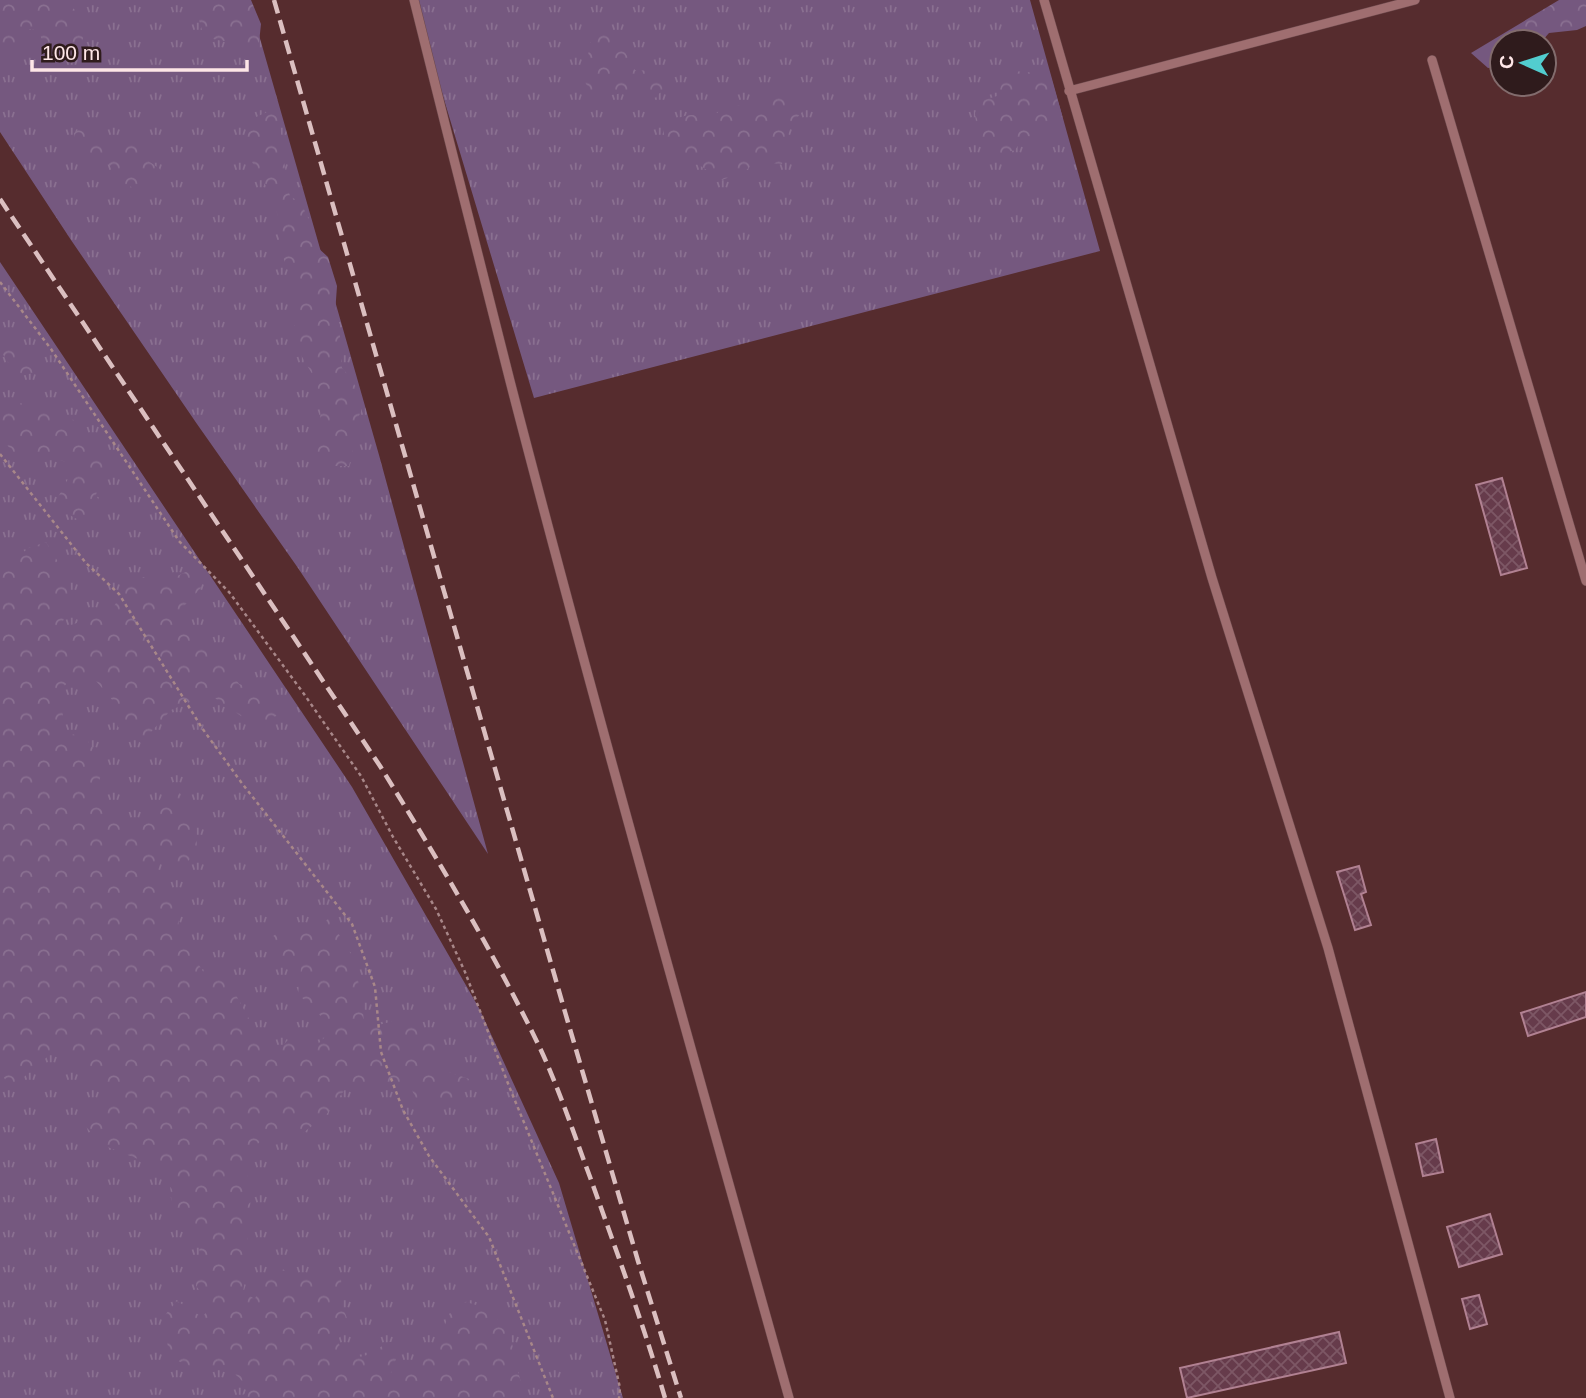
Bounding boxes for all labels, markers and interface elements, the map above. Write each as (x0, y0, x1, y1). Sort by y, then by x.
scale bar (32, 28, 247, 72)
north arrow (1488, 28, 1558, 98)
text: 100 m (42, 41, 100, 64)
text: С (1496, 54, 1517, 70)

